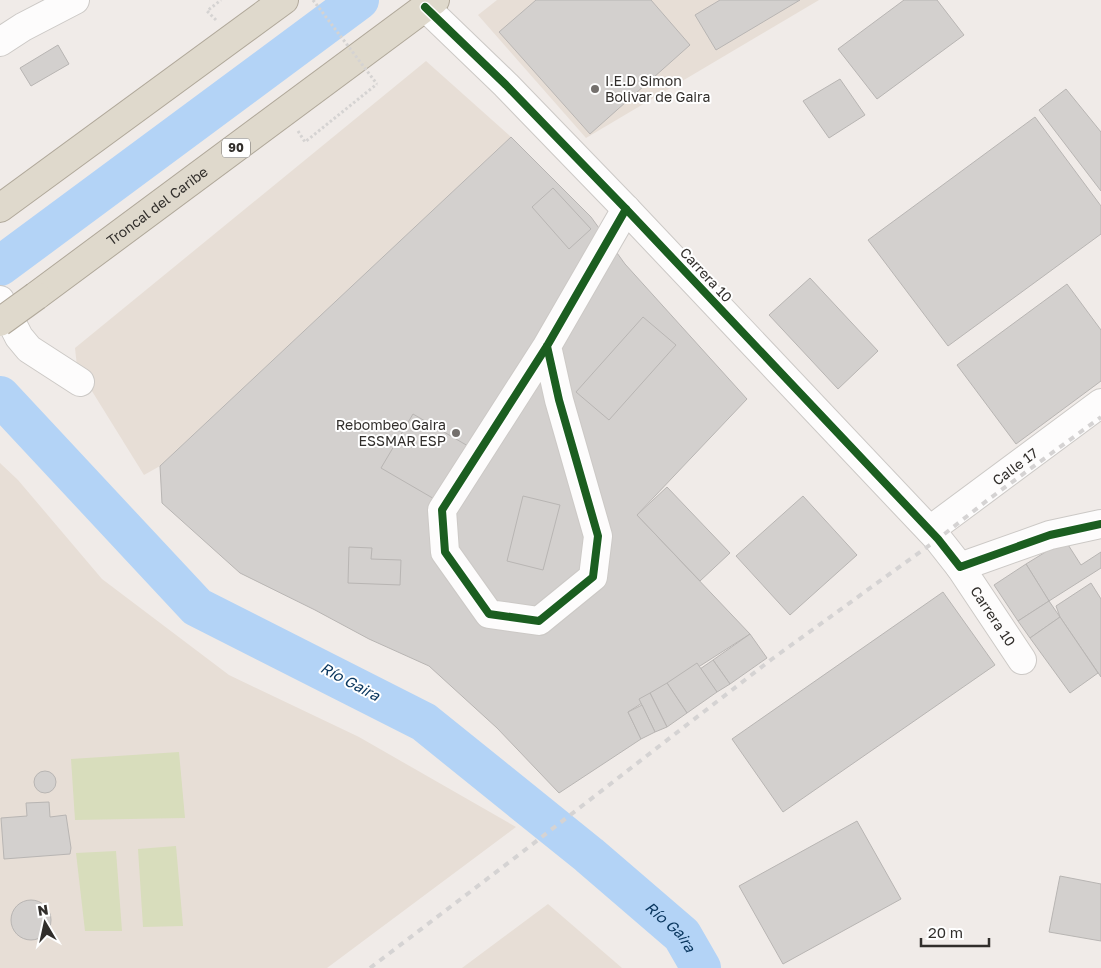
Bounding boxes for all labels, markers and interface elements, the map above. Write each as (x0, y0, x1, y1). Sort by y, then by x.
place label: I.E.D Simon Bolivar de Gaira (605, 72, 710, 105)
marker: I.E.D Simon Bolivar de Gaira (589, 83, 601, 95)
road number: 90 (222, 138, 250, 158)
street label: Troncal del Caribe (103, 163, 211, 249)
street label: Carrera 10 (677, 244, 736, 306)
place label: Rebombeo Gaira ESSMAR ESP (336, 416, 446, 449)
marker: Rebombeo Gaira ESSMAR ESP (450, 427, 462, 439)
street label: Calle 17 (989, 444, 1041, 489)
street label: Carrera 10 (967, 583, 1019, 649)
water label: Río Gaira (318, 658, 384, 704)
water label: Río Gaira (642, 897, 700, 955)
north arrow (20, 898, 70, 948)
text: N (36, 900, 49, 919)
scale bar (921, 916, 988, 948)
text: 20 m (928, 923, 963, 941)

